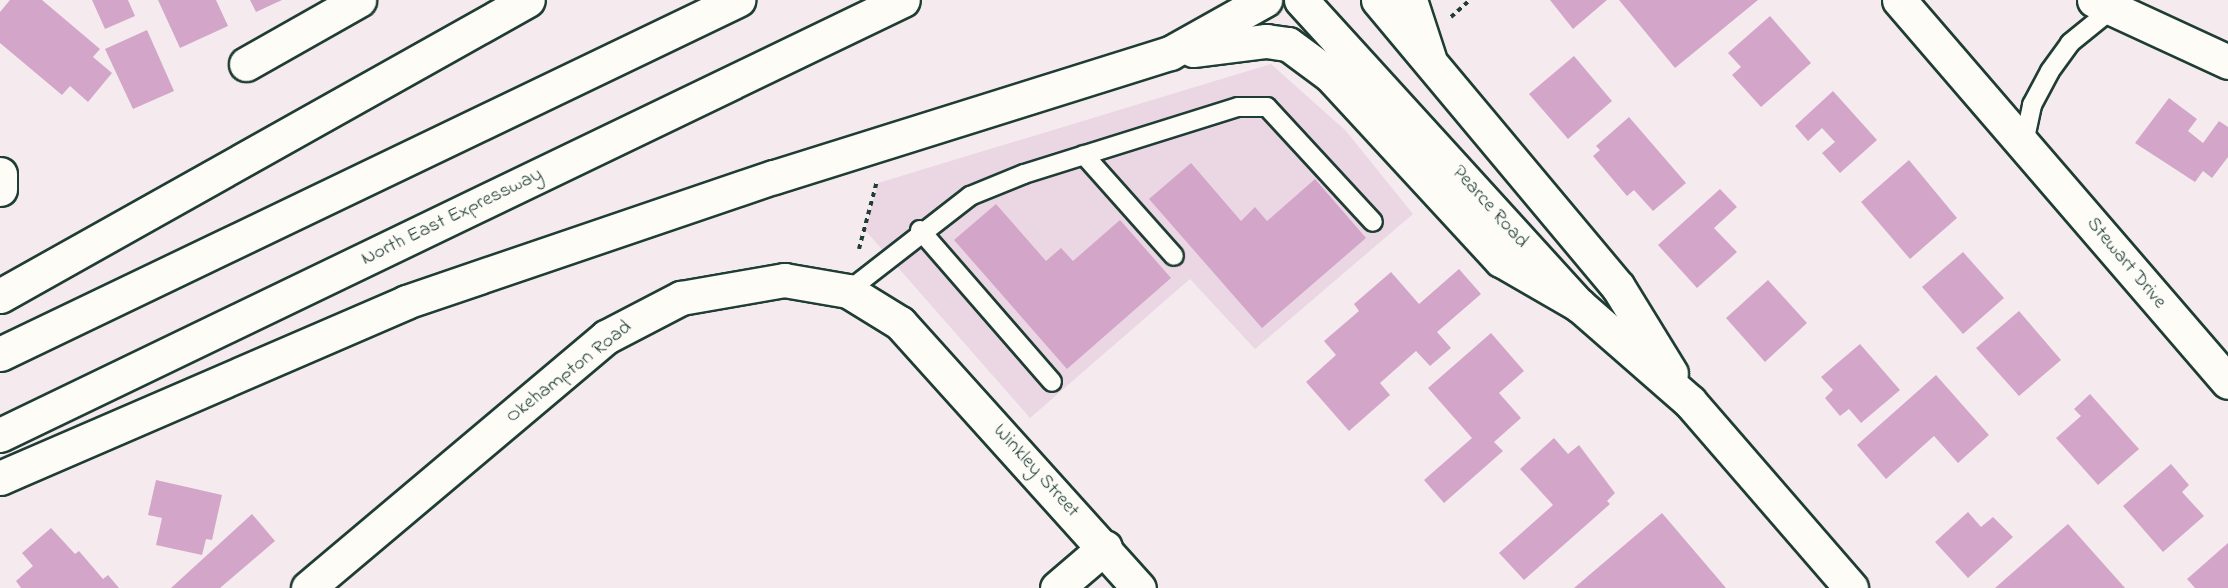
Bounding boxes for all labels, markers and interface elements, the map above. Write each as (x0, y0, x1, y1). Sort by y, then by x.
street label: Pearce Road (1447, 161, 1533, 253)
street label: North East Expressway (357, 163, 547, 271)
street label: Stewart Drive (2081, 212, 2171, 314)
street label: Okehampton Road (501, 315, 637, 429)
street label: Winkley Street (988, 419, 1084, 523)

